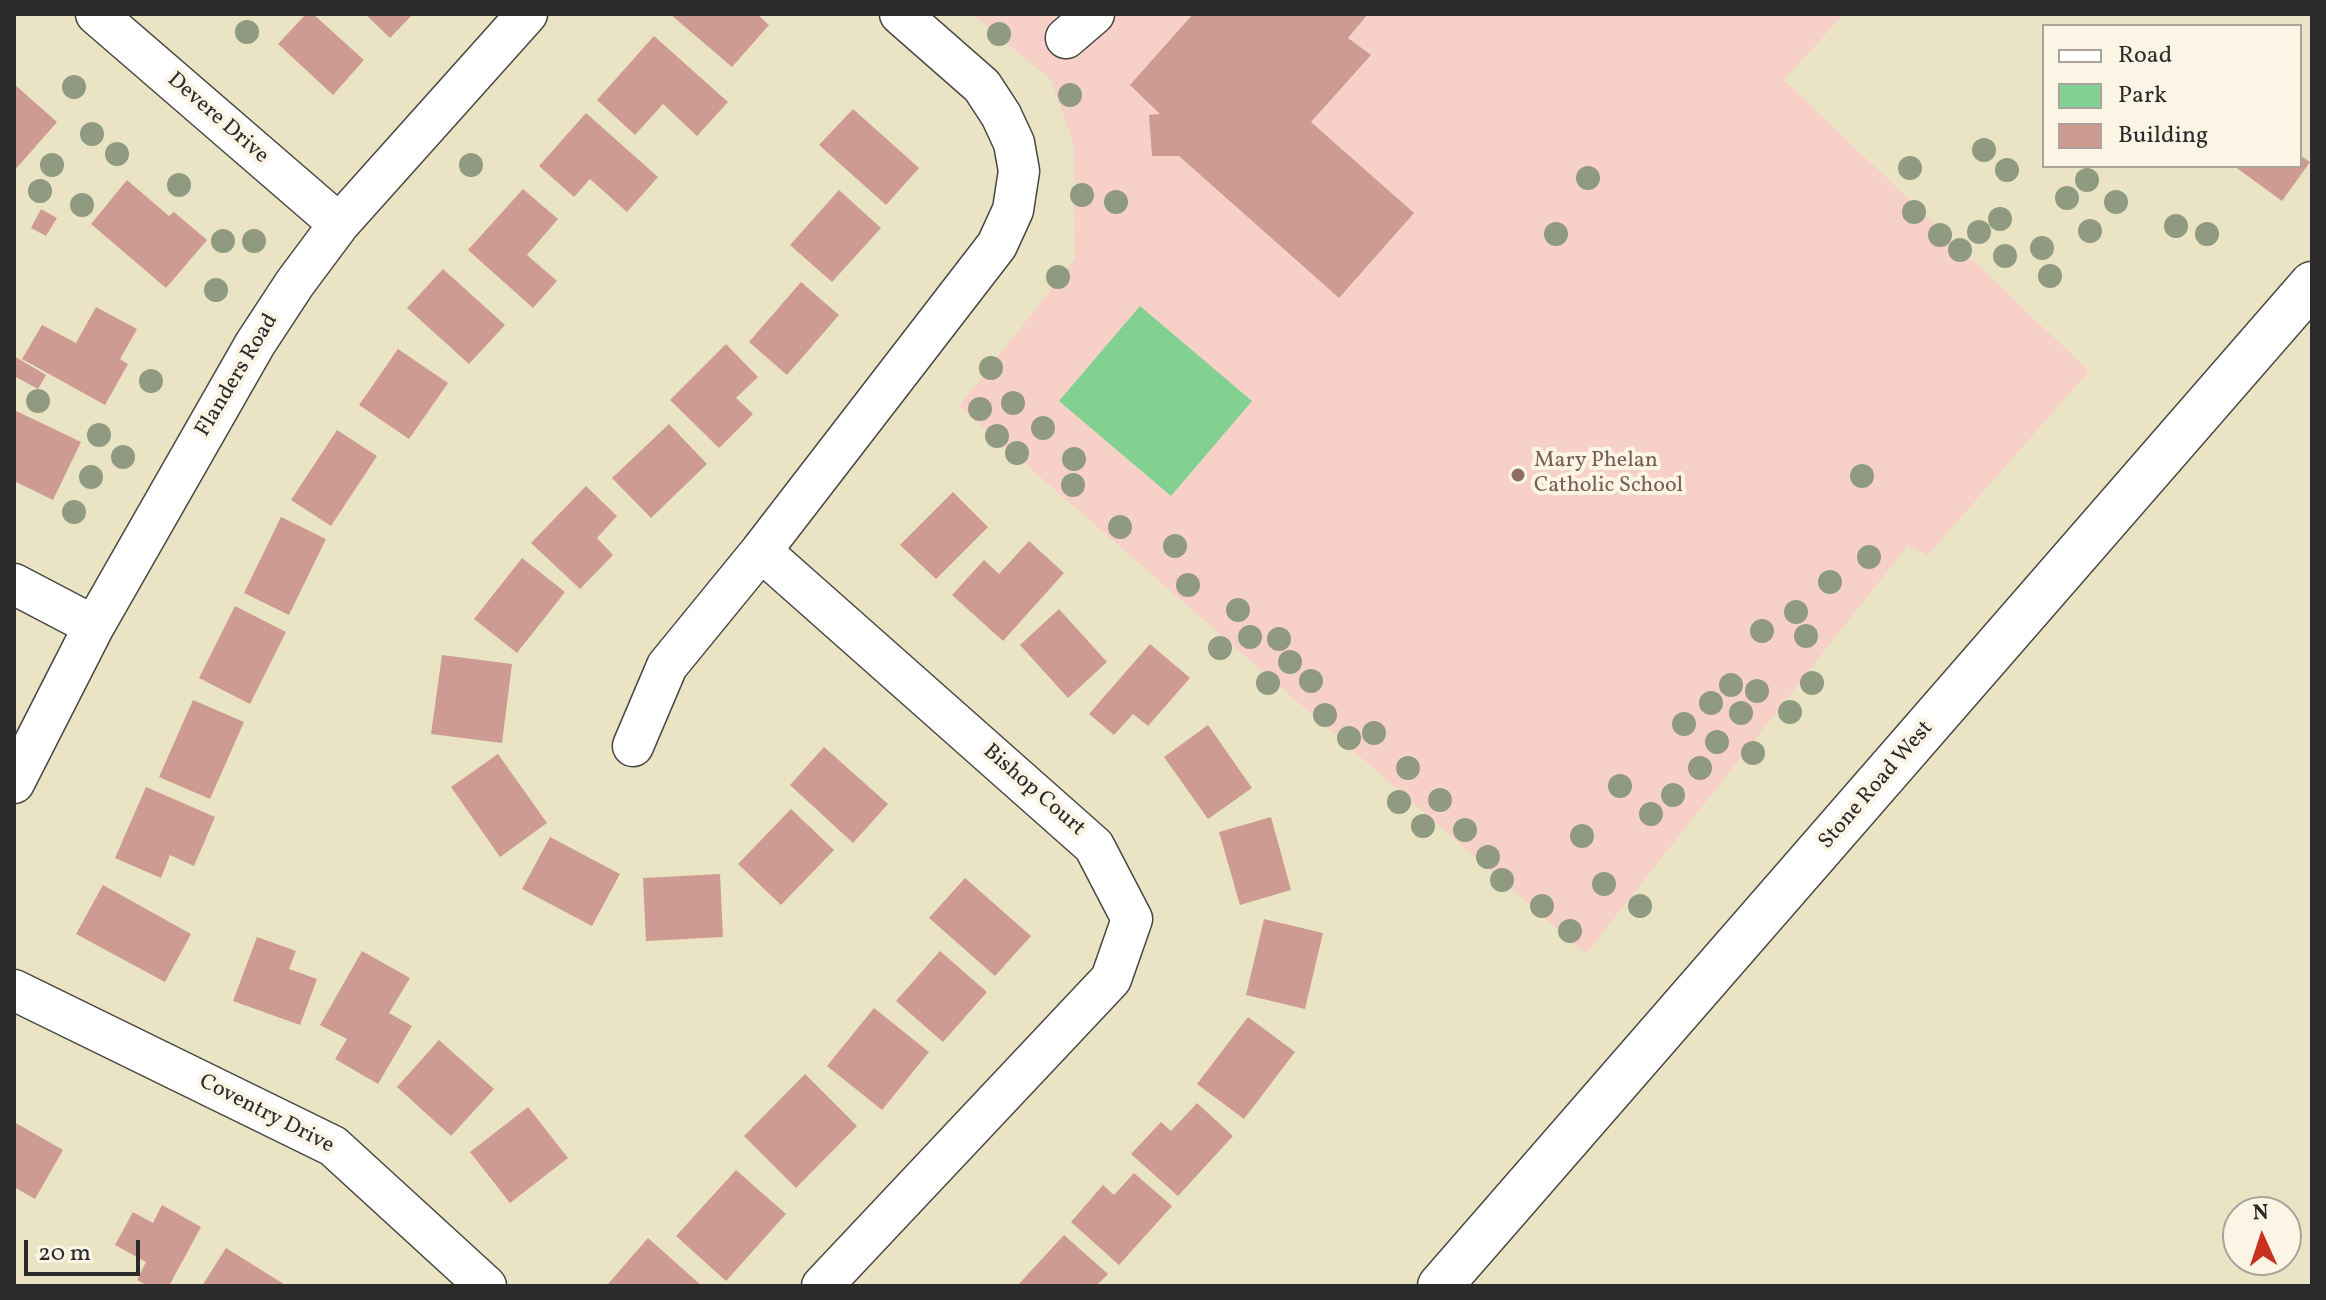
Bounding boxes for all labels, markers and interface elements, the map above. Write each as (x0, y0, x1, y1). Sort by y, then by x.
legend (2042, 24, 2302, 168)
text: Road (2118, 39, 2172, 73)
street label: Devere Drive (161, 68, 273, 170)
text: Park (2118, 79, 2167, 113)
text: Building (2118, 119, 2208, 153)
street label: Flanders Road (191, 310, 285, 442)
place label: Mary Phelan Catholic School (1534, 449, 1683, 500)
marker: Mary Phelan Catholic School (1509, 466, 1527, 484)
street label: Stone Road West (1814, 716, 1940, 856)
street label: Bishop Court (976, 739, 1090, 843)
street label: Coventry Drive (194, 1070, 338, 1160)
north arrow (2222, 1196, 2302, 1276)
text: N (2252, 1198, 2270, 1229)
scale bar (28, 1224, 144, 1274)
text: 20 m (38, 1237, 91, 1271)

